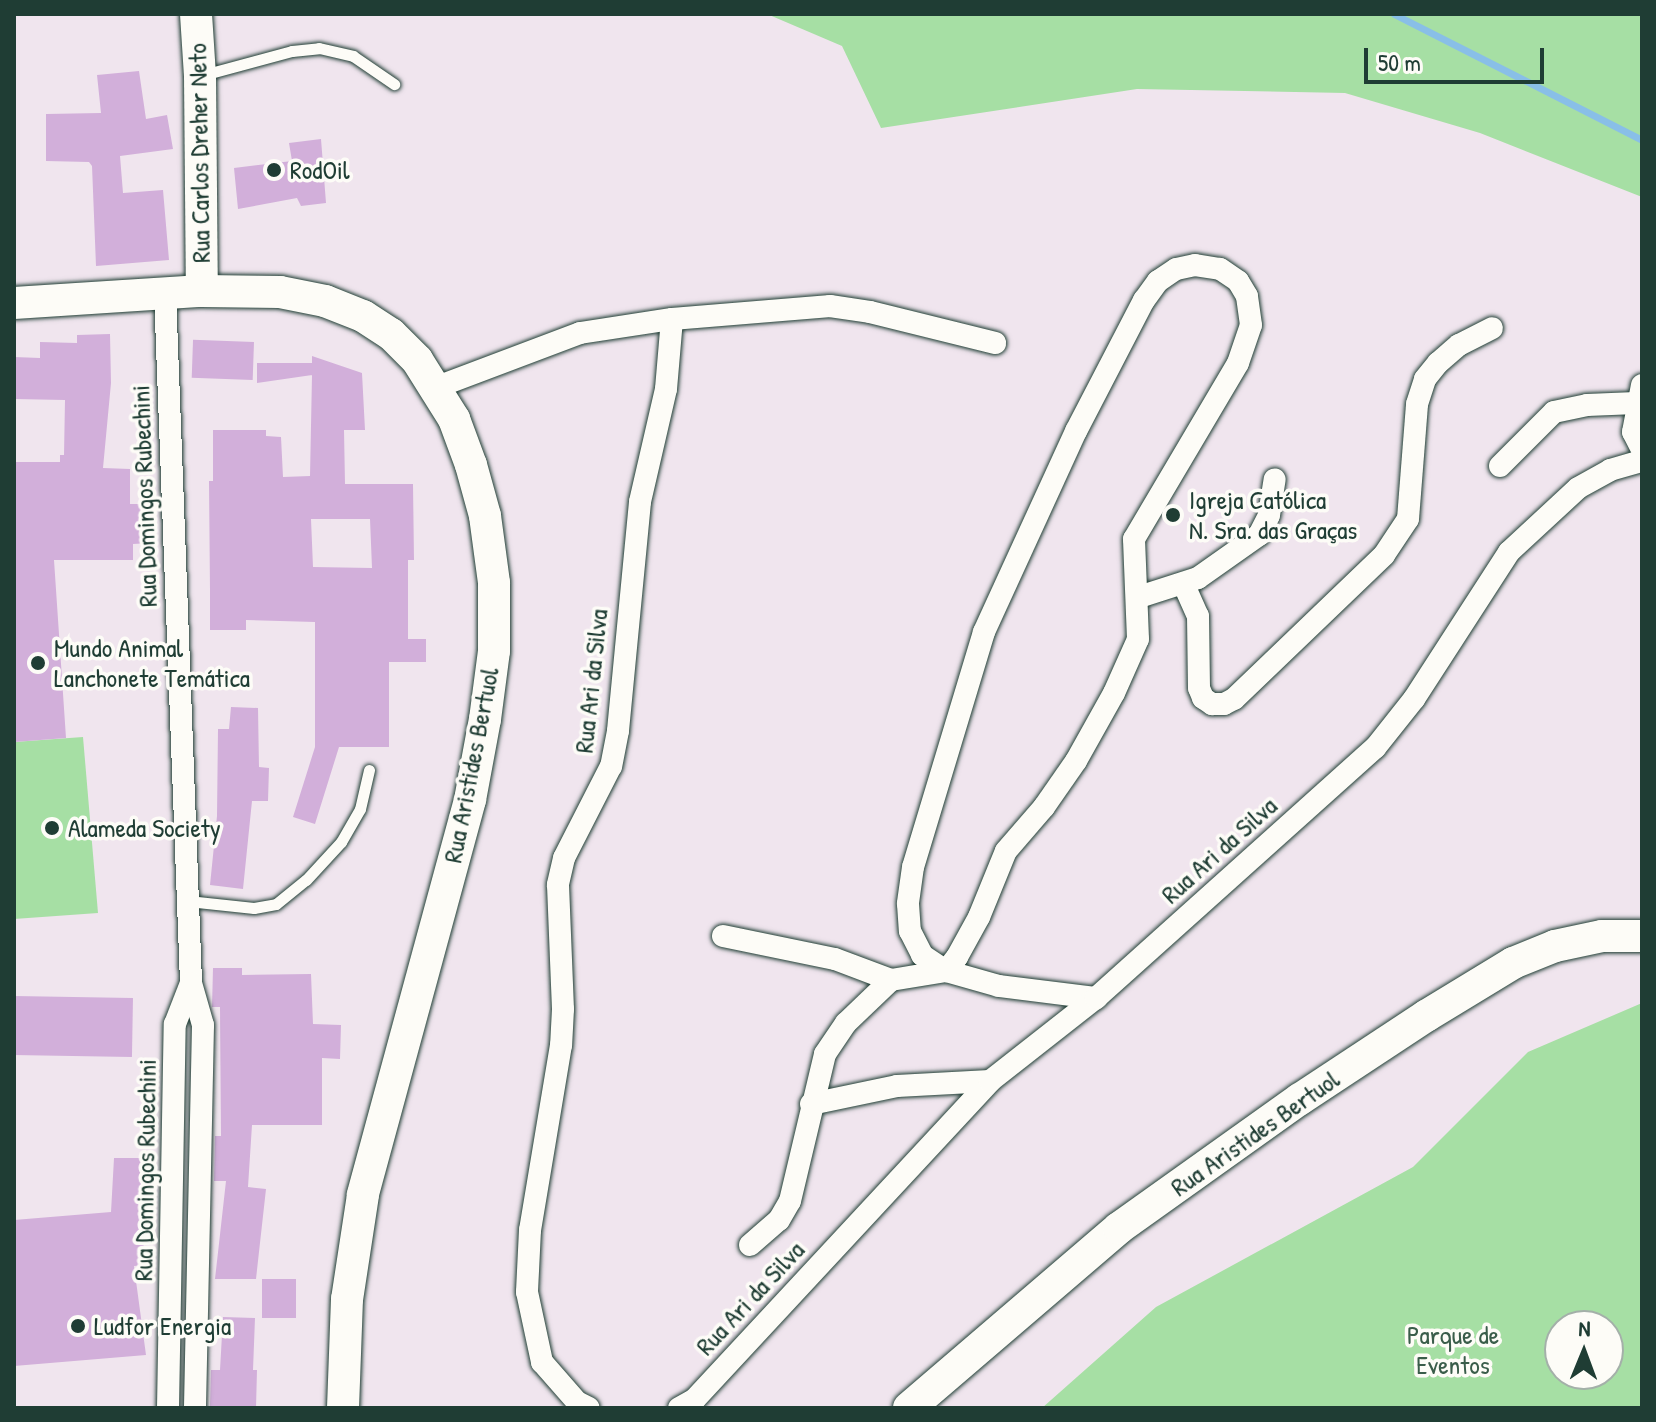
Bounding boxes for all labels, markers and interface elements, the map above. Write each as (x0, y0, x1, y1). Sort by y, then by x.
scale bar (1368, 32, 1548, 82)
street label: Rua Carlos Dreher Neto (181, 43, 217, 263)
text: 50 m (1378, 46, 1421, 78)
place label: RodOil (290, 154, 350, 186)
marker: RodOil (265, 161, 283, 179)
street label: Rua Domingos Rubechini (125, 384, 163, 608)
place label: Igreja Católica N. Sra. das Graças (1189, 484, 1357, 546)
marker: Igreja Católica N. Sra. das Graças (1164, 506, 1182, 524)
street label: Rua Ari da Silva (568, 608, 614, 754)
place label: Mundo Animal Lanchonete Temática (54, 632, 250, 694)
marker: Mundo Animal Lanchonete Temática (29, 654, 47, 672)
street label: Rua Aristides Bertuol (437, 665, 505, 865)
street label: Rua Ari da Silva (1155, 790, 1283, 910)
place label: Alameda Society (68, 812, 221, 844)
marker: Alameda Society (43, 819, 61, 837)
street label: Rua Domingos Rubechini (127, 1059, 163, 1281)
street label: Rua Aristides Bertuol (1165, 1063, 1345, 1203)
street label: Rua Ari da Silva (689, 1235, 811, 1361)
place label: Ludfor Energia (94, 1310, 231, 1342)
north arrow (1544, 1310, 1624, 1390)
text: N (1578, 1313, 1591, 1343)
marker: Ludfor Energia (69, 1317, 87, 1335)
park label: Parque de Eventos (1407, 1319, 1499, 1380)

